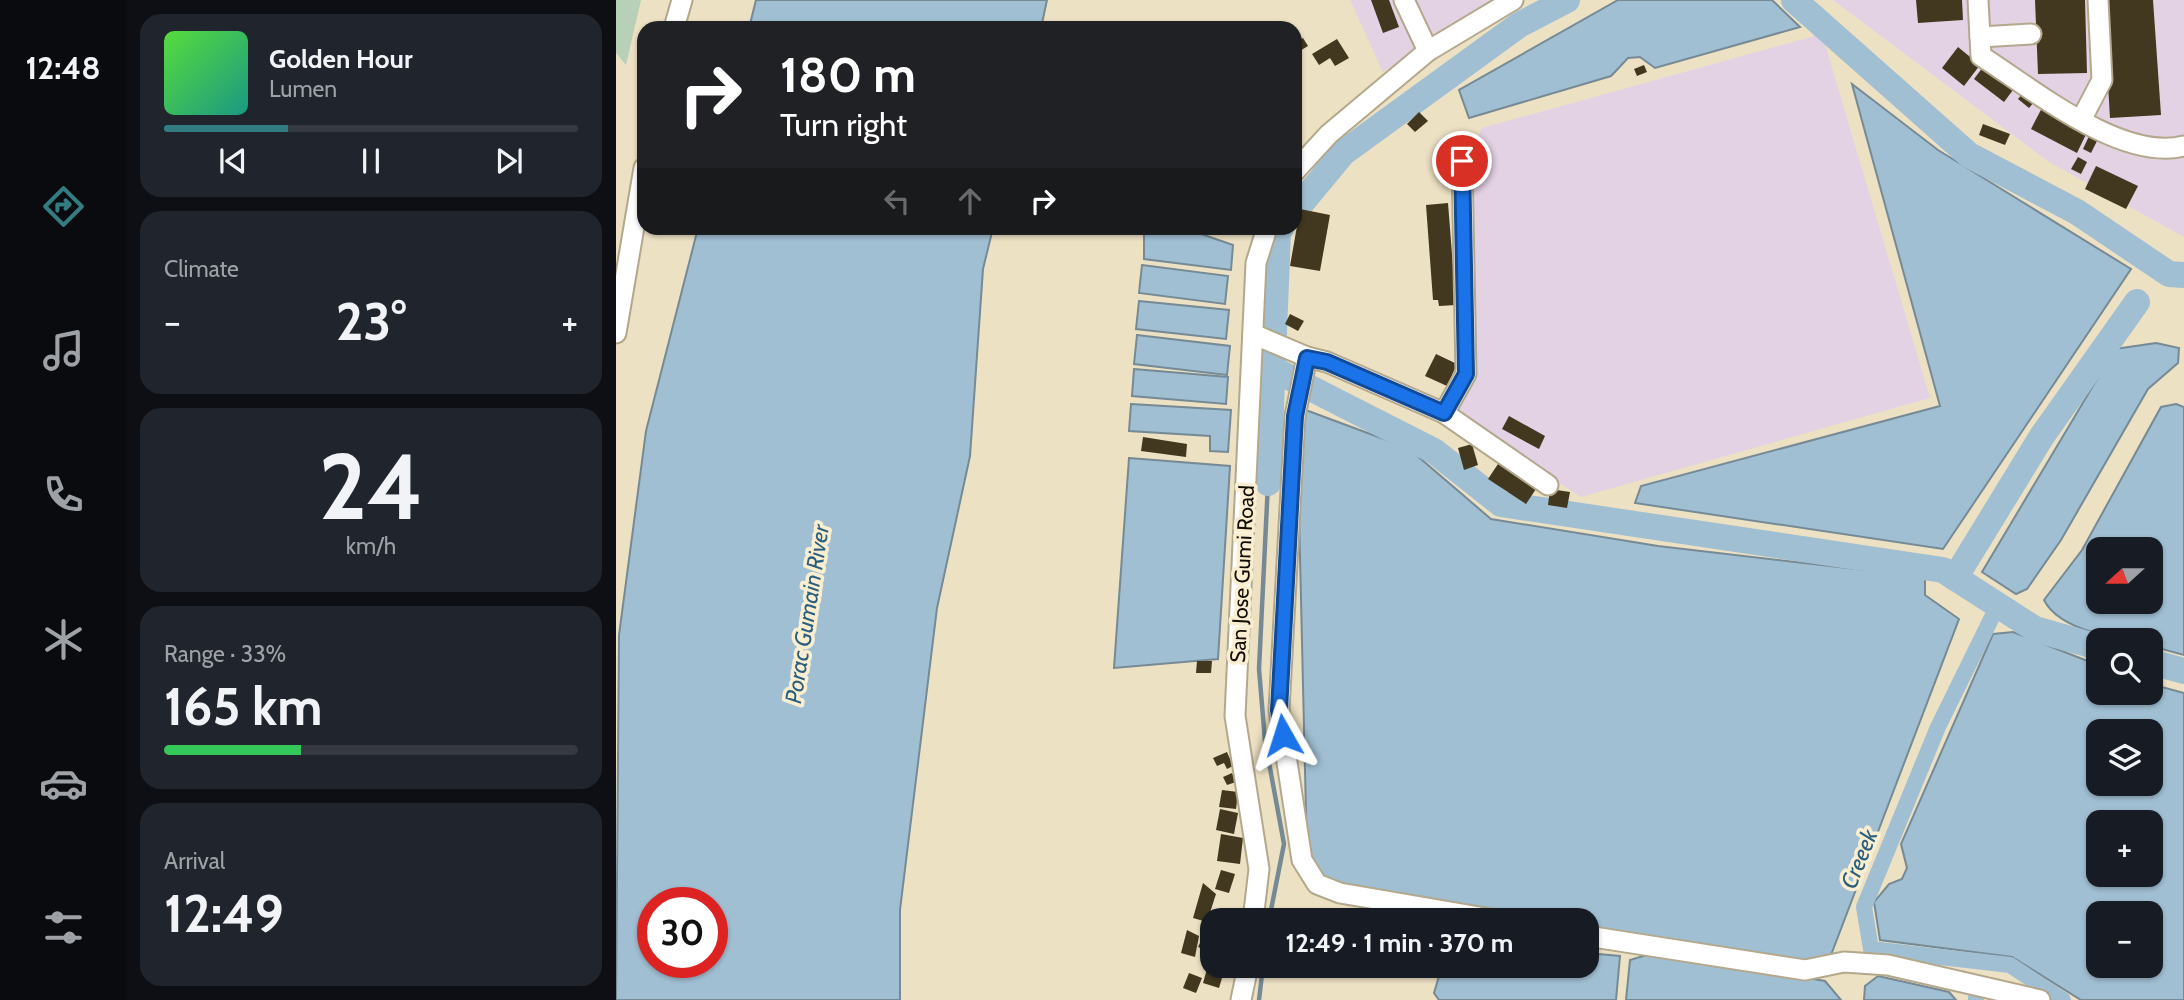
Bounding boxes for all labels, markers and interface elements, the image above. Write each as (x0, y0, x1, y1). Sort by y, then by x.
text: Golden Hour (269, 43, 412, 75)
text: 180 m (780, 45, 916, 104)
text: 12:48 (25, 48, 101, 87)
icon: right (665, 49, 756, 140)
text: Lumen (269, 75, 337, 103)
text: Turn right (780, 105, 907, 144)
pin (1432, 131, 1492, 191)
icon: previous (214, 142, 252, 180)
icon: pause (352, 142, 390, 180)
icon: next (490, 142, 528, 180)
icon: arrive (1443, 142, 1481, 180)
icon: directions (39, 182, 88, 231)
icon: left (878, 182, 916, 220)
icon: ahead (951, 182, 989, 220)
icon: right (1024, 182, 1062, 220)
text: Climate (164, 255, 239, 283)
text: 23° (336, 290, 406, 353)
text: − (164, 298, 181, 345)
text: + (561, 298, 578, 345)
icon: music (39, 326, 88, 375)
text: 24 (319, 431, 423, 542)
icon: phone (39, 470, 88, 519)
street label: San Jose Gumi Road (1225, 485, 1259, 663)
water label: Porac Gumain River (779, 522, 835, 705)
text: km/h (346, 532, 396, 560)
north arrow (2086, 537, 2163, 614)
map controls (2086, 537, 2163, 978)
icon: climate (39, 615, 88, 664)
button: search (2086, 628, 2163, 705)
text: Range · 33% (164, 640, 286, 668)
text: 165 km (164, 675, 322, 738)
position arrow (1246, 698, 1320, 772)
button: layers (2086, 719, 2163, 796)
icon: car (39, 759, 88, 808)
button: + (2086, 810, 2163, 887)
water label: Creeek (1835, 824, 1884, 893)
text: Arrival (164, 847, 225, 875)
text: 12:49 (164, 882, 284, 945)
speed limit sign: 30 (637, 887, 728, 978)
button: − (2086, 901, 2163, 978)
icon: filters (39, 903, 88, 952)
text: 12:49 · 1 min · 370 m (1286, 927, 1513, 959)

